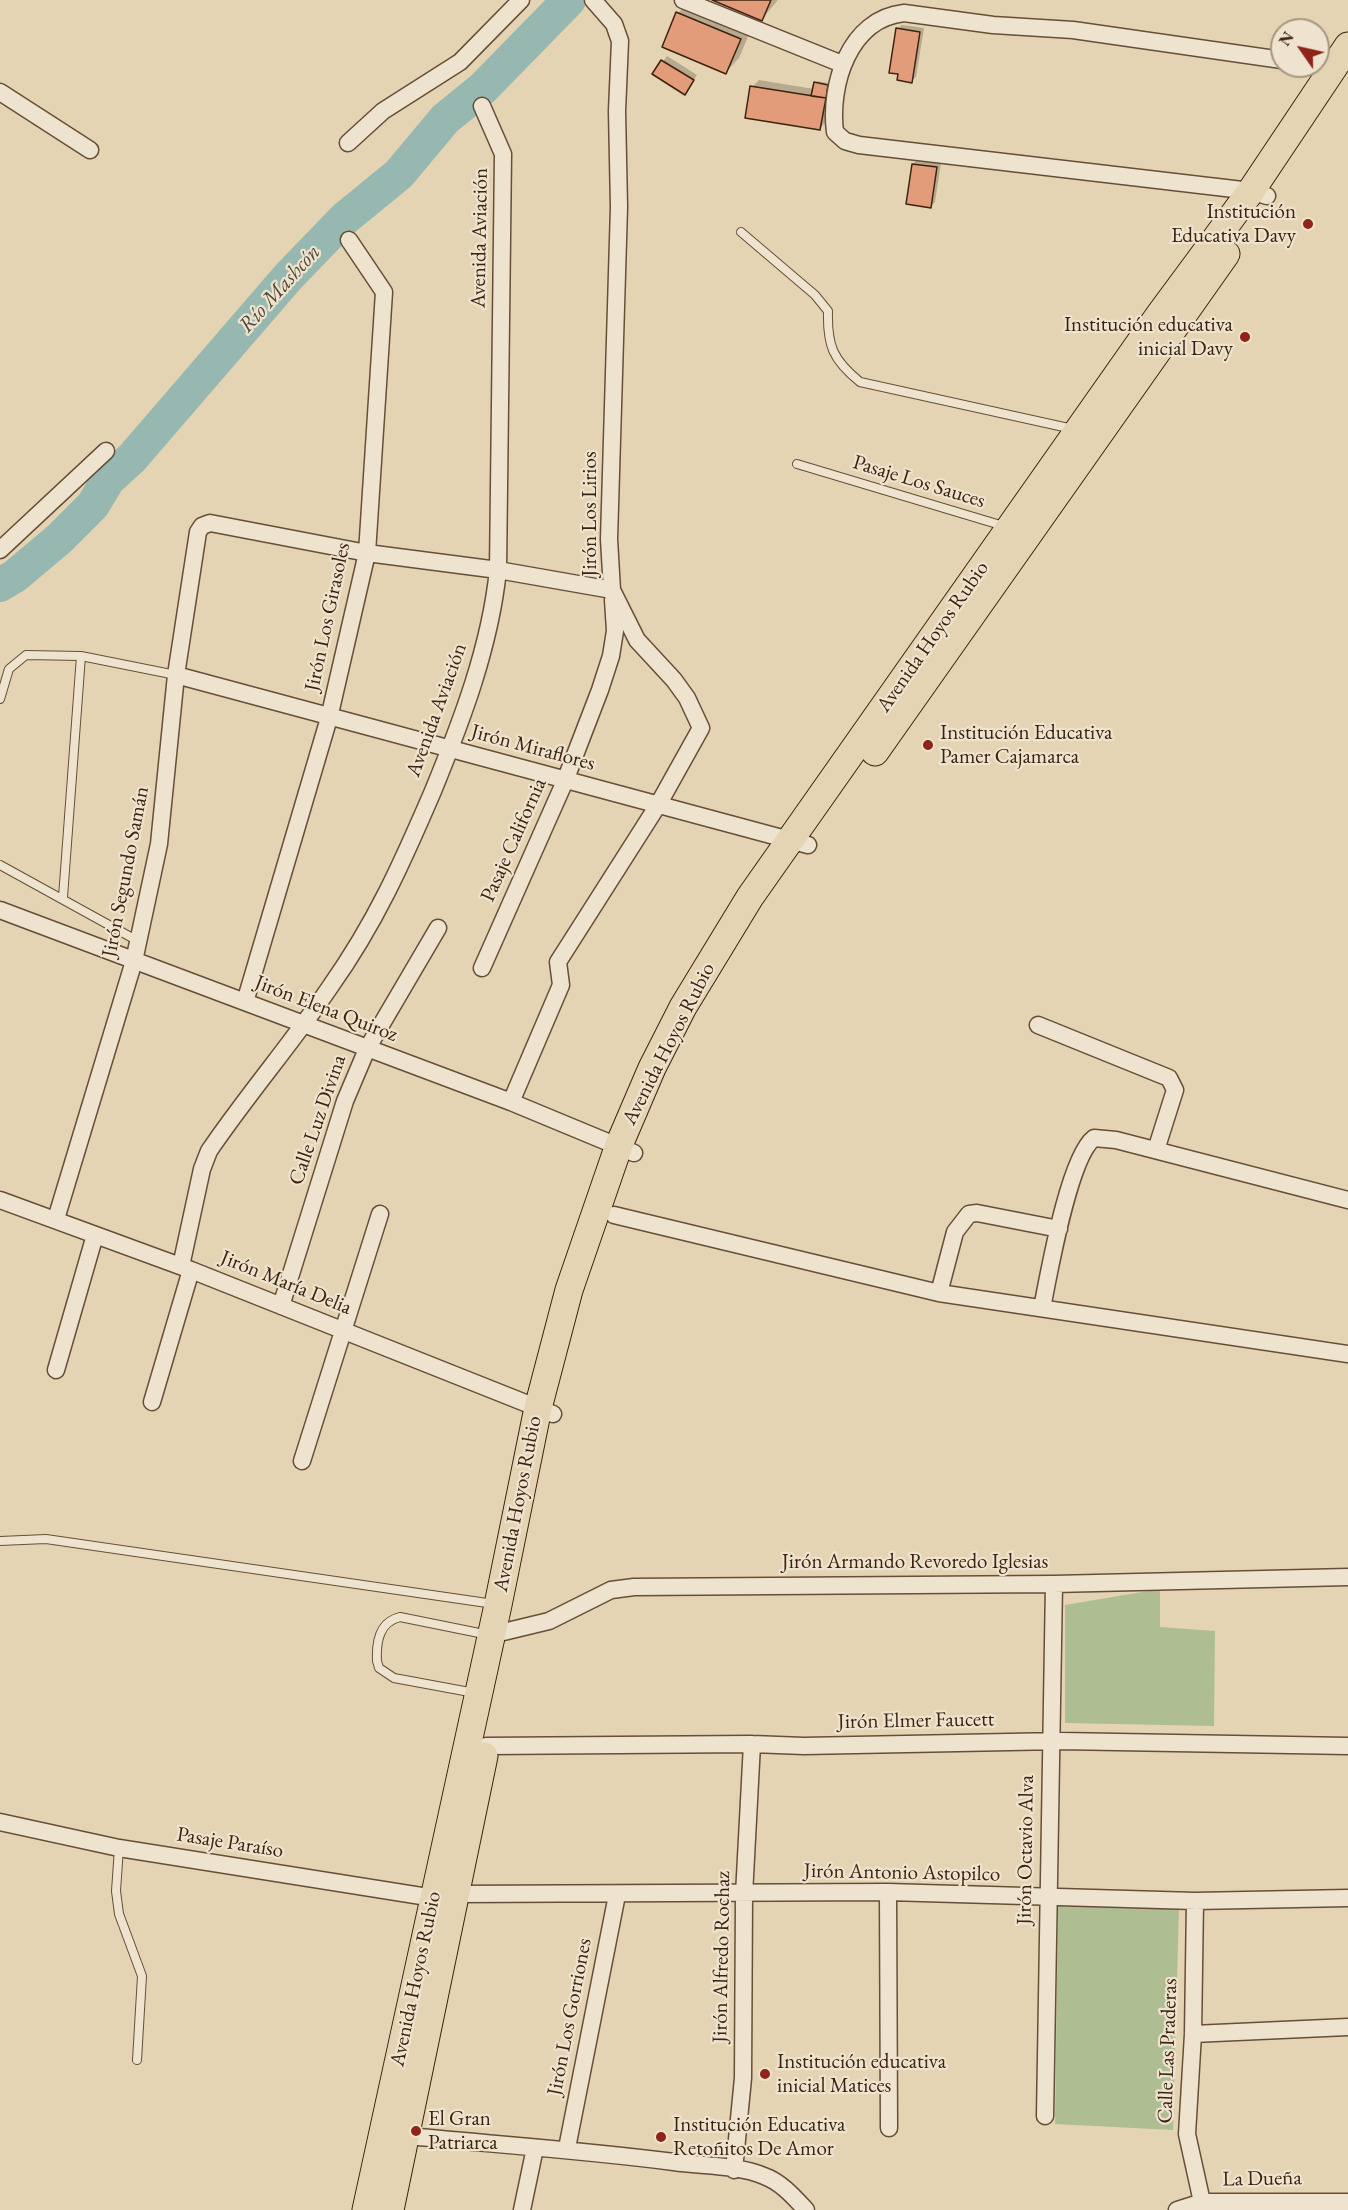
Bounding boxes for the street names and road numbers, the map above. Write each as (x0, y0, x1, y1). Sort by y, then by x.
street label: Avenida Aviación (466, 168, 494, 308)
street label: Pasaje Los Sauces (850, 450, 988, 514)
street label: Jirón Los Lirios (577, 451, 603, 577)
street label: Jirón Los Girasoles (300, 540, 356, 694)
street label: Avenida Hoyos Rubio (871, 557, 995, 717)
street label: Avenida Aviación (401, 640, 473, 780)
street label: Jirón Miraflores (468, 719, 598, 777)
street label: Pasaje California (476, 774, 552, 906)
street label: Jirón Segundo Samán (97, 784, 155, 960)
street label: Avenida Hoyos Rubio (617, 959, 721, 1129)
street label: Jirón Elena Quiroz (251, 970, 401, 1048)
street label: Calle Luz Divina (284, 1052, 352, 1188)
street label: Jirón María Delia (217, 1245, 355, 1321)
street label: Avenida Hoyos Rubio (489, 1414, 547, 1594)
street label: Jirón Armando Revoredo Iglesias (782, 1549, 1048, 1575)
street label: Jirón Elmer Faucett (837, 1707, 995, 1735)
street label: Jirón Octavio Alva (1012, 1775, 1040, 1925)
street label: Pasaje Paraíso (175, 1822, 285, 1864)
street label: Jirón Antonio Astopilco (804, 1859, 1000, 1887)
street label: Jirón Alfredo Rochaz (708, 1871, 736, 2043)
street label: Avenida Hoyos Rubio (385, 1889, 447, 2069)
street label: Jirón Los Gorriones (542, 1936, 598, 2098)
street label: Calle Las Praderas (1153, 1978, 1183, 2124)
street label: La Dueña (1222, 2166, 1302, 2192)

